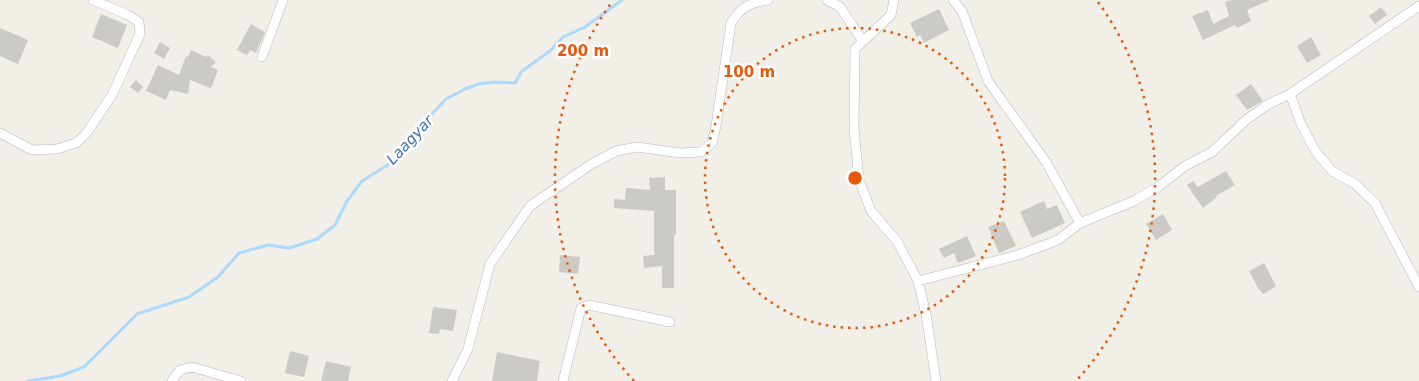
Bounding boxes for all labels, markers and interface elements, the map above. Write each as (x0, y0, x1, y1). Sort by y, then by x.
text: 200 m (557, 42, 609, 60)
text: 100 m (723, 63, 775, 81)
water label: Laagyar (383, 111, 438, 168)
centre of rings (846, 169, 864, 187)

